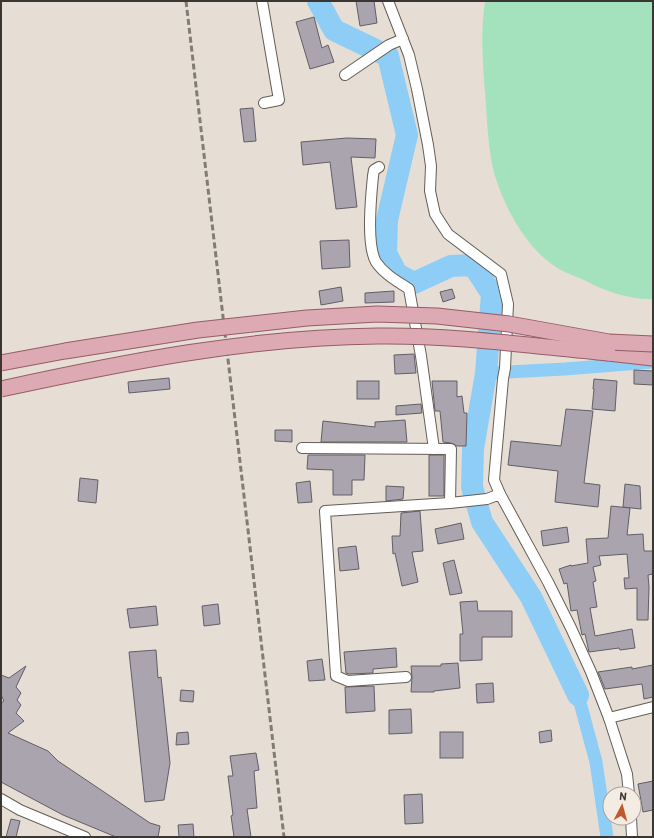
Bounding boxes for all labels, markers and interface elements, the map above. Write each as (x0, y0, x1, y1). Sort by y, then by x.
north arrow (602, 786, 642, 826)
text: N (619, 789, 627, 802)

